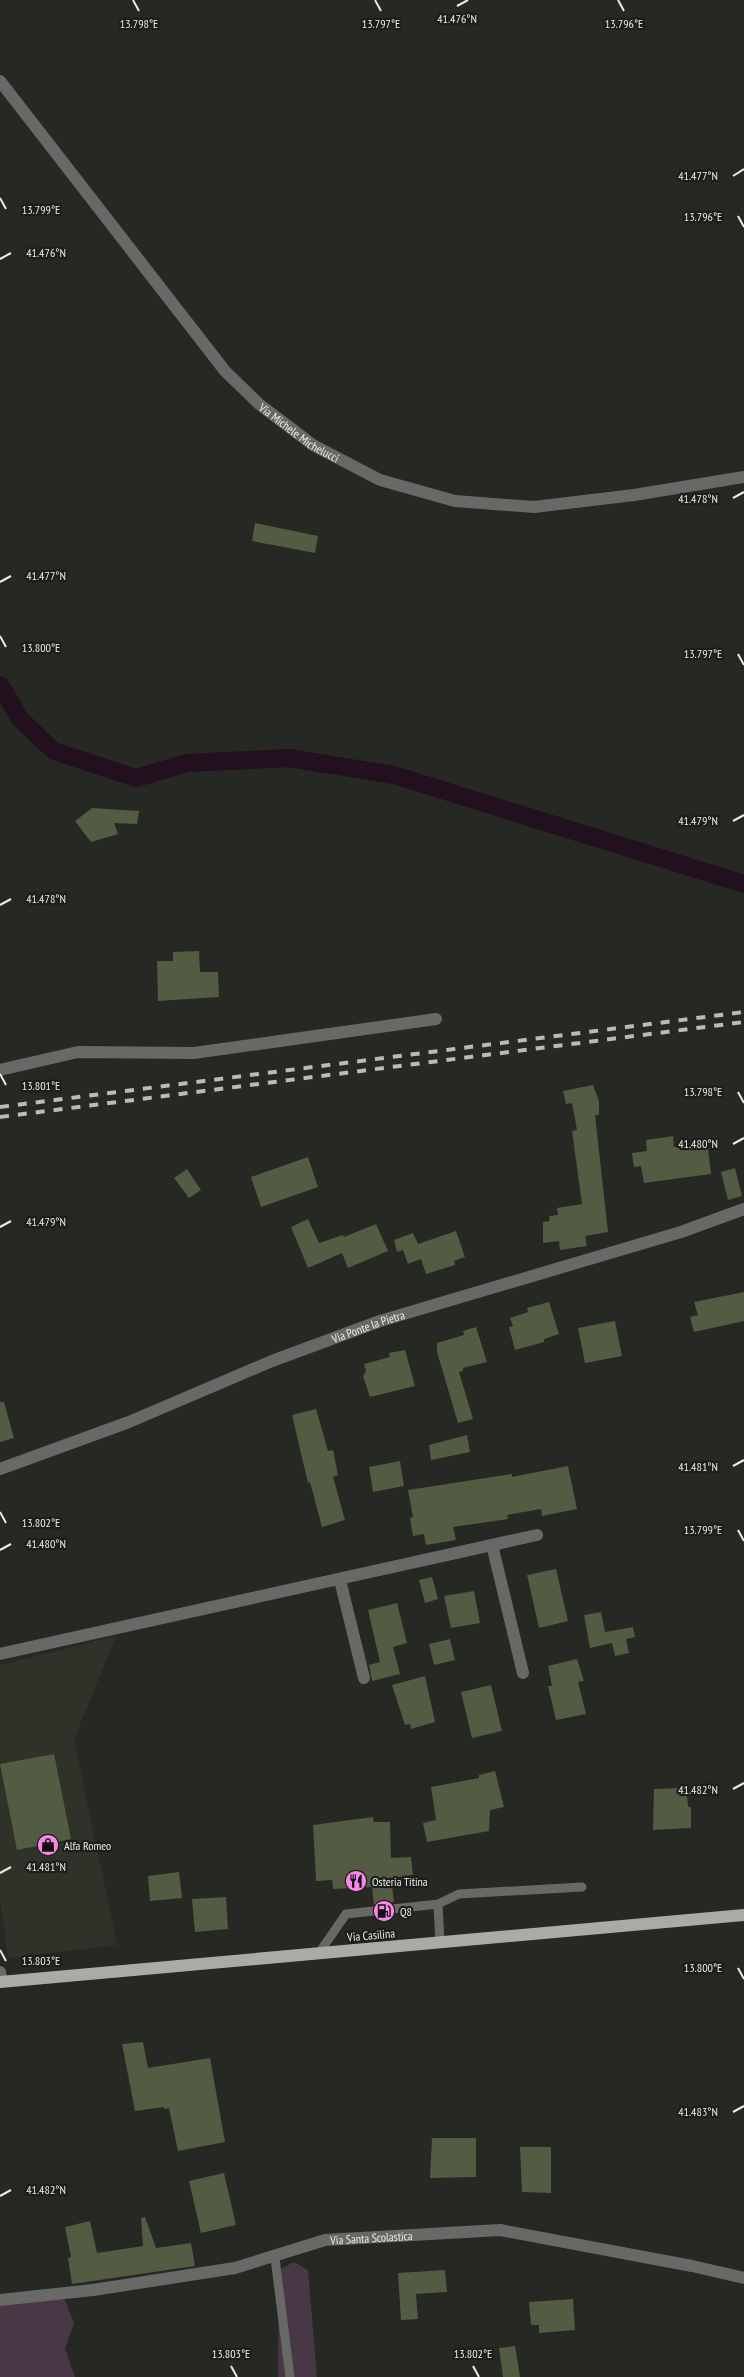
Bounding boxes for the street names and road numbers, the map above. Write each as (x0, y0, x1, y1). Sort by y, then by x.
street label: Via Michele Michelucci (256, 399, 342, 465)
street label: Via Ponte la Pietra (329, 1307, 407, 1346)
street label: Via Casilina (346, 1925, 396, 1945)
street label: Via Santa Scolastica (329, 2227, 413, 2247)

